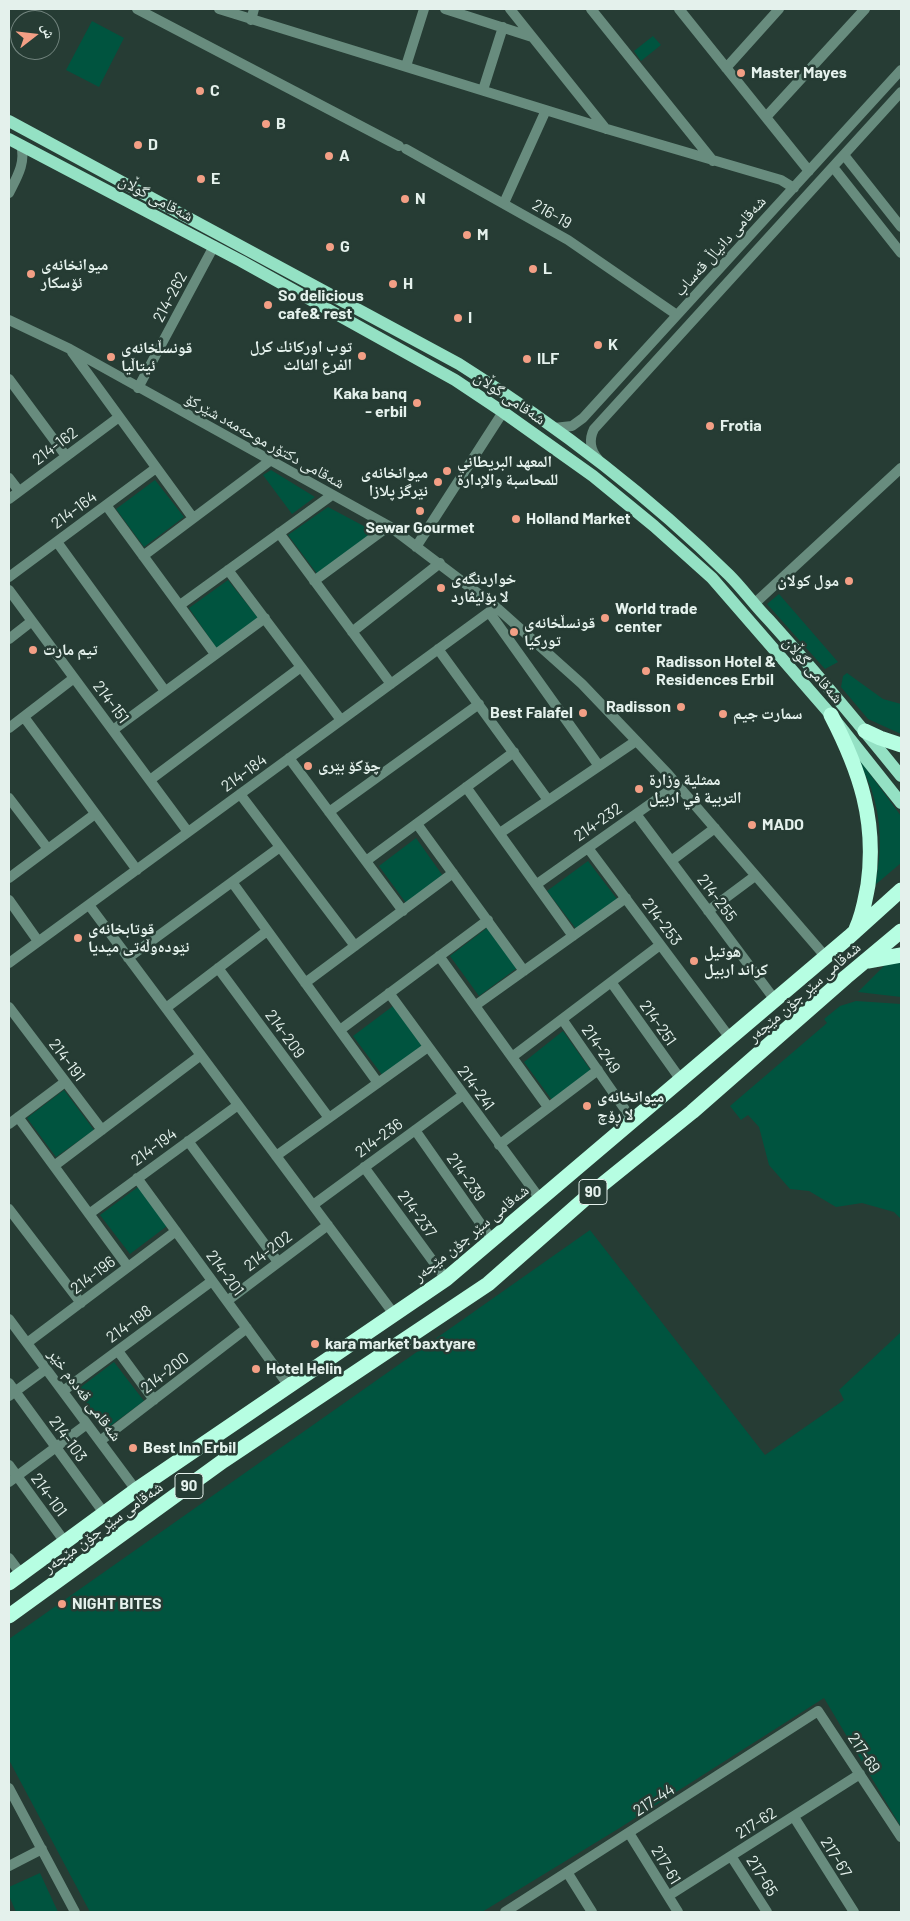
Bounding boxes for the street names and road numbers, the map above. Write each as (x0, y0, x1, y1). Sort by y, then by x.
street label: شەقامی گوڵان (115, 170, 197, 226)
street label: شەقامی دانیاڵ قەساب (670, 192, 770, 300)
street label: 216-19 (529, 195, 575, 233)
street label: 214-262 (149, 268, 191, 326)
street label: شەقامی گوڵان (471, 367, 549, 429)
street label: شەقامی دکتۆر موحەمەد شێرکۆ (182, 389, 348, 493)
street label: 214-162 (29, 423, 81, 469)
street label: 214-164 (47, 487, 101, 533)
street label: شەقامی گوڵان (779, 633, 847, 707)
street label: 214-151 (89, 677, 133, 727)
street label: 214-184 (217, 750, 271, 796)
street label: 214-232 (570, 799, 626, 845)
street label: 214-255 (693, 871, 741, 925)
street label: 214-253 (638, 895, 686, 949)
street label: شەقامی سێر جۆن مێجەر (744, 938, 864, 1046)
street label: 214-251 (636, 997, 680, 1049)
street label: 214-209 (261, 1006, 309, 1062)
street label: 214-249 (577, 1021, 625, 1077)
street label: 214-191 (45, 1035, 89, 1085)
street label: 214-241 (453, 1062, 499, 1114)
street label: 214-236 (352, 1114, 406, 1162)
street label: 214-194 (127, 1124, 181, 1170)
street label: 214-239 (443, 1149, 489, 1205)
street label: شەقامی سێر جۆن مێجەر (409, 1180, 533, 1286)
road number: 90 (579, 1180, 607, 1204)
street label: 214-237 (394, 1187, 440, 1241)
street label: 214-202 (240, 1227, 296, 1275)
street label: 214-201 (202, 1246, 248, 1300)
street label: 214-196 (67, 1252, 119, 1298)
street label: 214-198 (103, 1301, 155, 1347)
street label: شەقامی قەدەم خێر (44, 1345, 126, 1445)
street label: 214-200 (137, 1348, 193, 1398)
street label: 214-103 (45, 1412, 91, 1466)
street label: 214-101 (27, 1470, 71, 1520)
road number: 90 (175, 1474, 203, 1498)
street label: شەقامی سێر جۆن مێجەر (39, 1477, 167, 1577)
street label: 217-69 (844, 1729, 884, 1777)
street label: 217-44 (630, 1780, 678, 1820)
street label: 217-62 (732, 1803, 780, 1843)
street label: 217-67 (816, 1833, 856, 1881)
street label: 217-61 (647, 1842, 685, 1888)
street label: 217-65 (742, 1852, 782, 1900)

